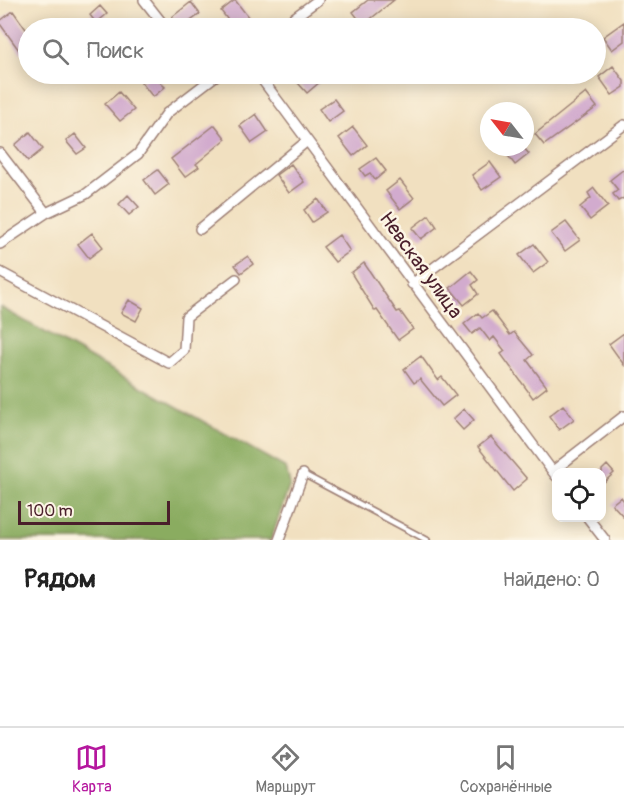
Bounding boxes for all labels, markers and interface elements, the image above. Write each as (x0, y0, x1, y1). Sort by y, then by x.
search box (18, 18, 606, 84)
icon: search (39, 35, 72, 68)
text: Поиск (87, 37, 144, 65)
north arrow (480, 102, 534, 156)
street label: Невская улица (374, 207, 468, 323)
map controls (552, 468, 606, 522)
button: locate (552, 468, 606, 522)
scale bar (18, 498, 170, 526)
text: 100 m (27, 501, 73, 521)
text: Рядом (24, 563, 96, 595)
text: Найдено: 0 (503, 567, 600, 592)
tab: Карта (72, 741, 112, 797)
tab: Маршрут (256, 741, 316, 797)
tab: Сохранённые (460, 741, 552, 797)

